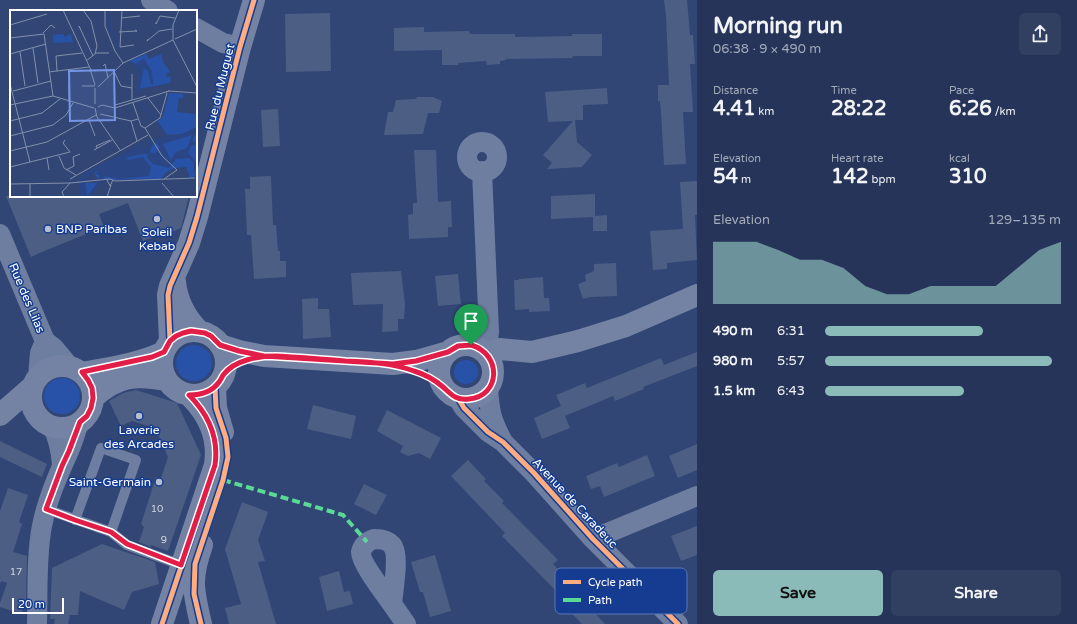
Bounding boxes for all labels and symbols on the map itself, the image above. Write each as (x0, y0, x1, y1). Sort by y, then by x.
inset map (10, 10, 197, 197)
street label: Rue du Muguet (202, 42, 238, 132)
marker: Soleil Kebab (152, 214, 162, 224)
place label: BNP Paribas (56, 222, 128, 236)
marker: BNP Paribas (43, 224, 53, 234)
place label: Soleil Kebab (139, 225, 175, 253)
street label: Rue des Lilas (6, 261, 48, 335)
pin (454, 304, 488, 345)
marker: Laverie des Arcades (134, 411, 144, 421)
place label: Laverie des Arcades (104, 423, 174, 451)
street label: Avenue de Caradeuc (530, 455, 620, 551)
place label: Saint-Germain (69, 475, 151, 489)
marker: Saint-Germain (154, 477, 164, 487)
house number: 10 (151, 503, 163, 515)
house number: 9 (161, 534, 167, 546)
house number: 17 (10, 566, 22, 578)
legend (555, 568, 687, 614)
text: Cycle path (588, 576, 643, 589)
text: Path (588, 594, 612, 607)
scale bar (12, 596, 64, 615)

